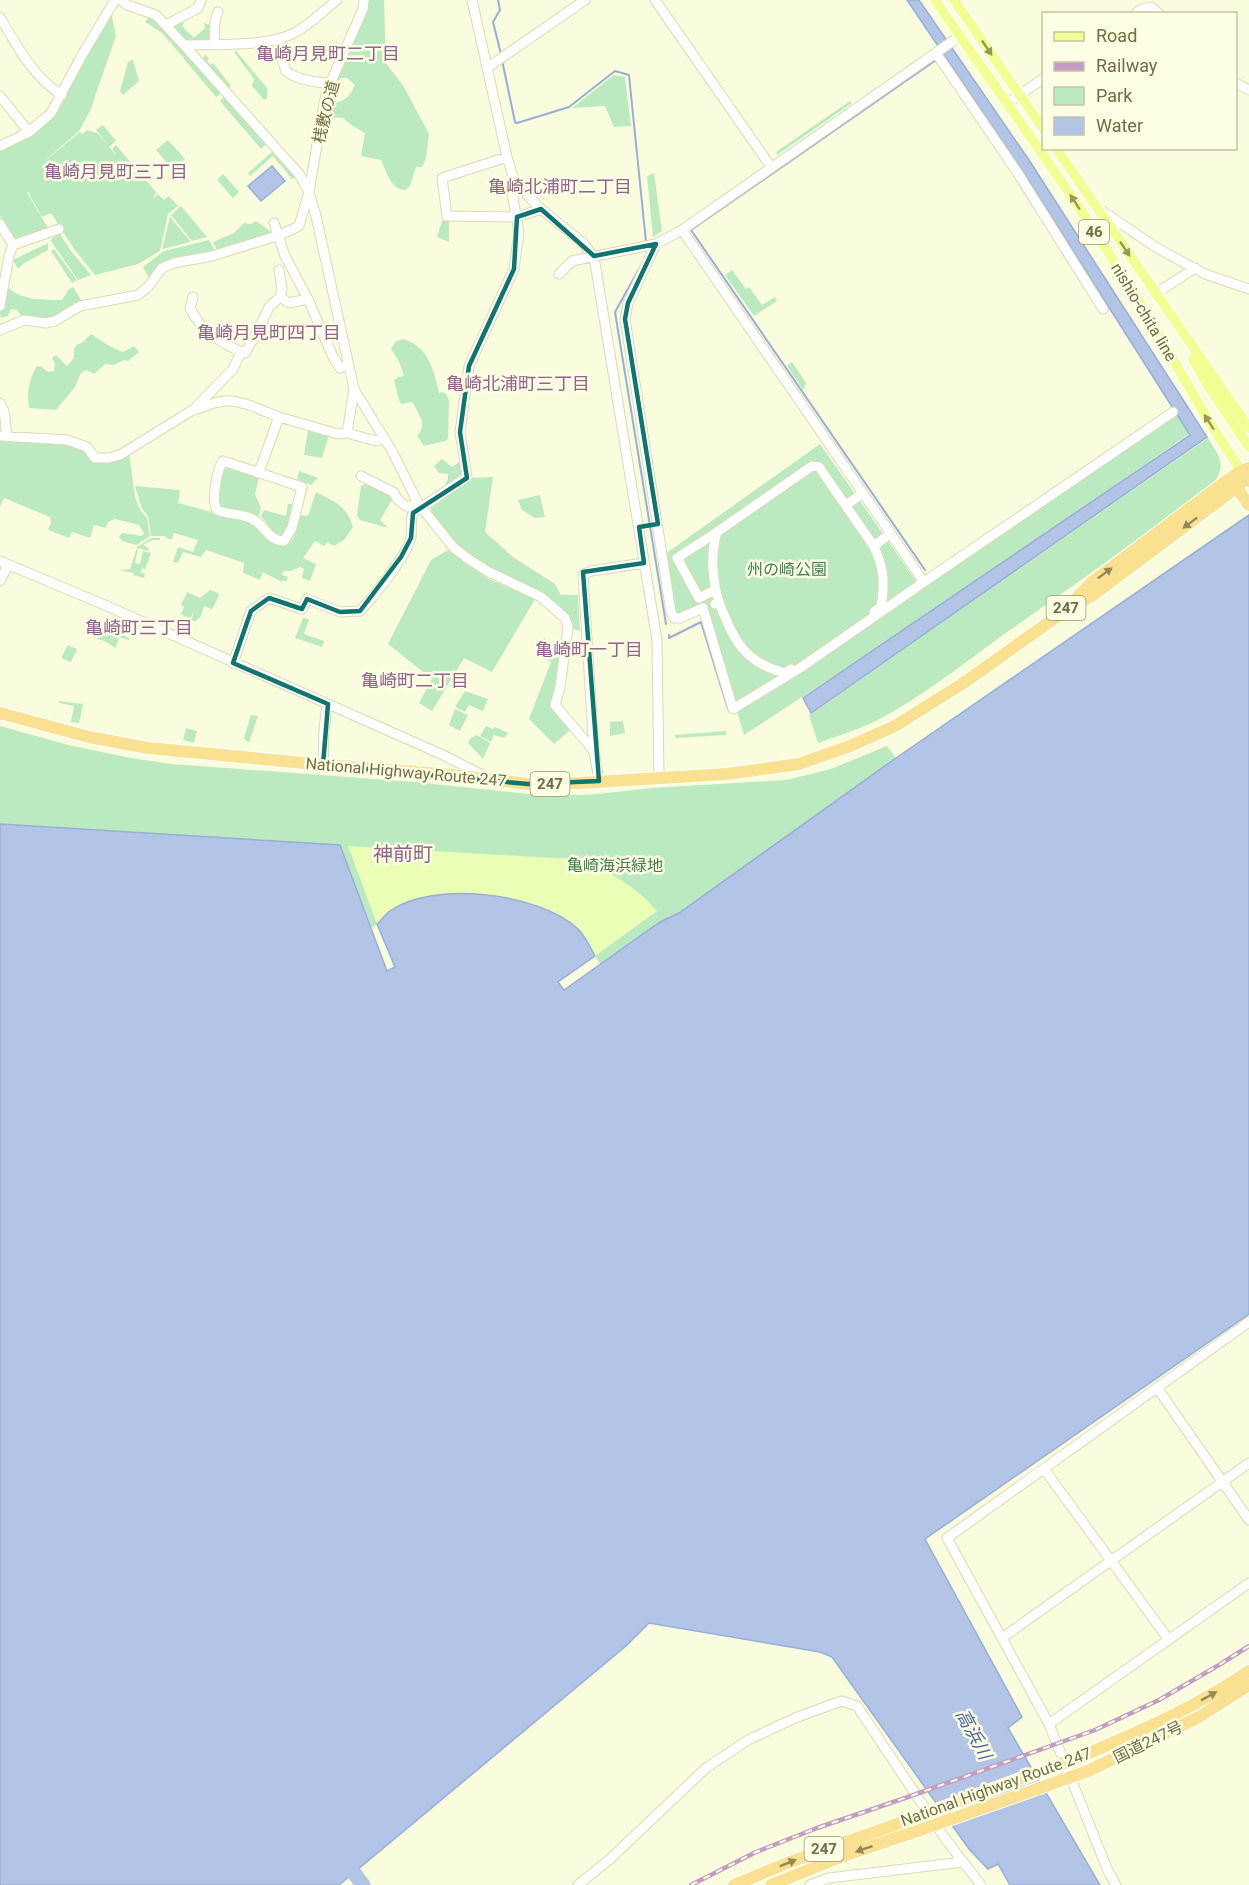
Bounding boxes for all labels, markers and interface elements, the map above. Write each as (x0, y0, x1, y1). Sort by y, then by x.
legend (1042, 12, 1237, 150)
text: Road (1096, 25, 1137, 46)
one-way arrow (981, 40, 993, 56)
district label: 亀崎月見町二丁目 (256, 43, 400, 64)
text: Railway (1096, 55, 1158, 76)
street label: 桟敷の道 (309, 79, 343, 145)
text: Park (1096, 85, 1133, 106)
text: Water (1096, 115, 1143, 136)
district label: 亀崎月見町三丁目 (44, 161, 188, 182)
district label: 亀崎北浦町二丁目 (488, 176, 632, 197)
one-way arrow (1070, 194, 1081, 210)
road number: 46 (1079, 220, 1109, 244)
one-way arrow (1119, 241, 1130, 257)
street label: nishio-chita line (1107, 259, 1181, 365)
district label: 亀崎月見町四丁目 (197, 322, 341, 343)
district label: 亀崎北浦町三丁目 (446, 373, 590, 394)
one-way arrow (1204, 414, 1215, 430)
one-way arrow (1183, 517, 1199, 529)
park label: 州の崎公園 (747, 560, 827, 579)
one-way arrow (1097, 567, 1112, 579)
road number: 247 (1046, 596, 1086, 620)
district label: 亀崎町三丁目 (85, 617, 193, 638)
district label: 亀崎町一丁目 (535, 639, 643, 660)
district label: 亀崎町二丁目 (361, 670, 469, 691)
street label: National Highway Route 247 (305, 754, 507, 790)
road number: 247 (530, 772, 570, 796)
district label: 神前町 (373, 842, 433, 866)
park label: 亀崎海浜緑地 (567, 856, 663, 875)
one-way arrow (1200, 1691, 1217, 1701)
water label: 高浜川 (952, 1705, 997, 1765)
street label: 国道247号 (1110, 1717, 1186, 1767)
street label: National Highway Route 247 (898, 1744, 1094, 1830)
road number: 247 (804, 1837, 844, 1861)
one-way arrow (855, 1844, 873, 1854)
one-way arrow (779, 1858, 797, 1867)

